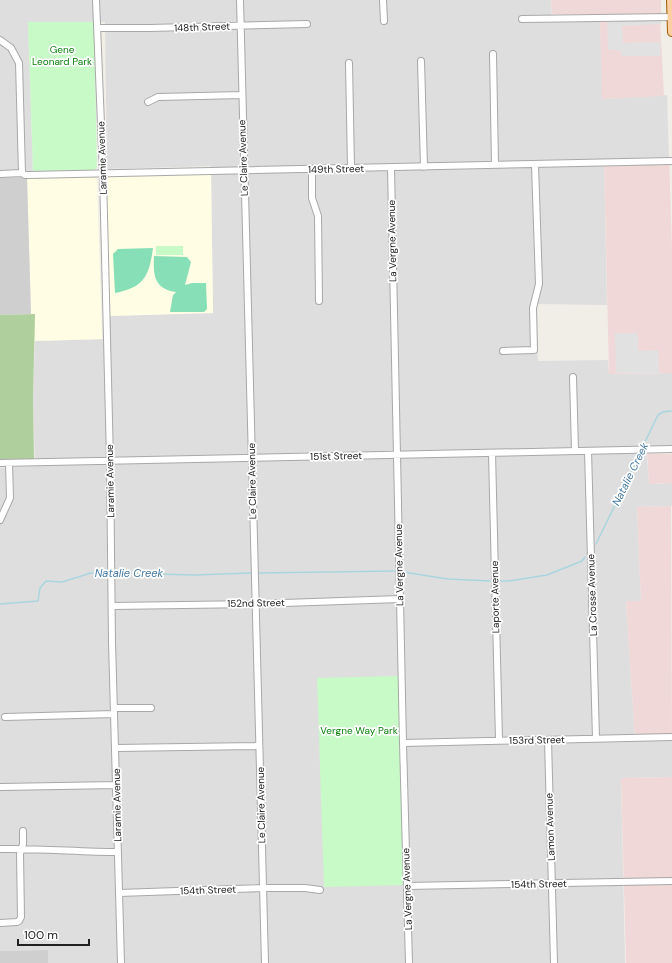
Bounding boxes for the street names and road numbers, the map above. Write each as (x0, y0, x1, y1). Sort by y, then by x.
street label: 148th Street (174, 20, 230, 34)
street label: Le Claire Avenue (235, 119, 251, 196)
street label: Laramie Avenue (94, 121, 110, 195)
street label: 149th Street (308, 162, 364, 176)
street label: La Vergne Avenue (385, 199, 399, 282)
street label: Le Claire Avenue (245, 442, 259, 519)
street label: Laramie Avenue (103, 444, 117, 518)
street label: 151st Street (310, 449, 362, 463)
street label: La Vergne Avenue (392, 523, 406, 606)
street label: La Crosse Avenue (584, 553, 600, 636)
street label: Laporte Avenue (488, 560, 502, 633)
street label: 152nd Street (227, 596, 285, 610)
street label: 153rd Street (509, 733, 565, 747)
street label: Le Claire Avenue (254, 766, 268, 843)
street label: Laramie Avenue (110, 768, 124, 842)
street label: Lamon Avenue (542, 793, 558, 861)
street label: La Vergne Avenue (399, 847, 415, 930)
street label: 154th Street (511, 877, 567, 891)
street label: 154th Street (180, 883, 236, 897)

